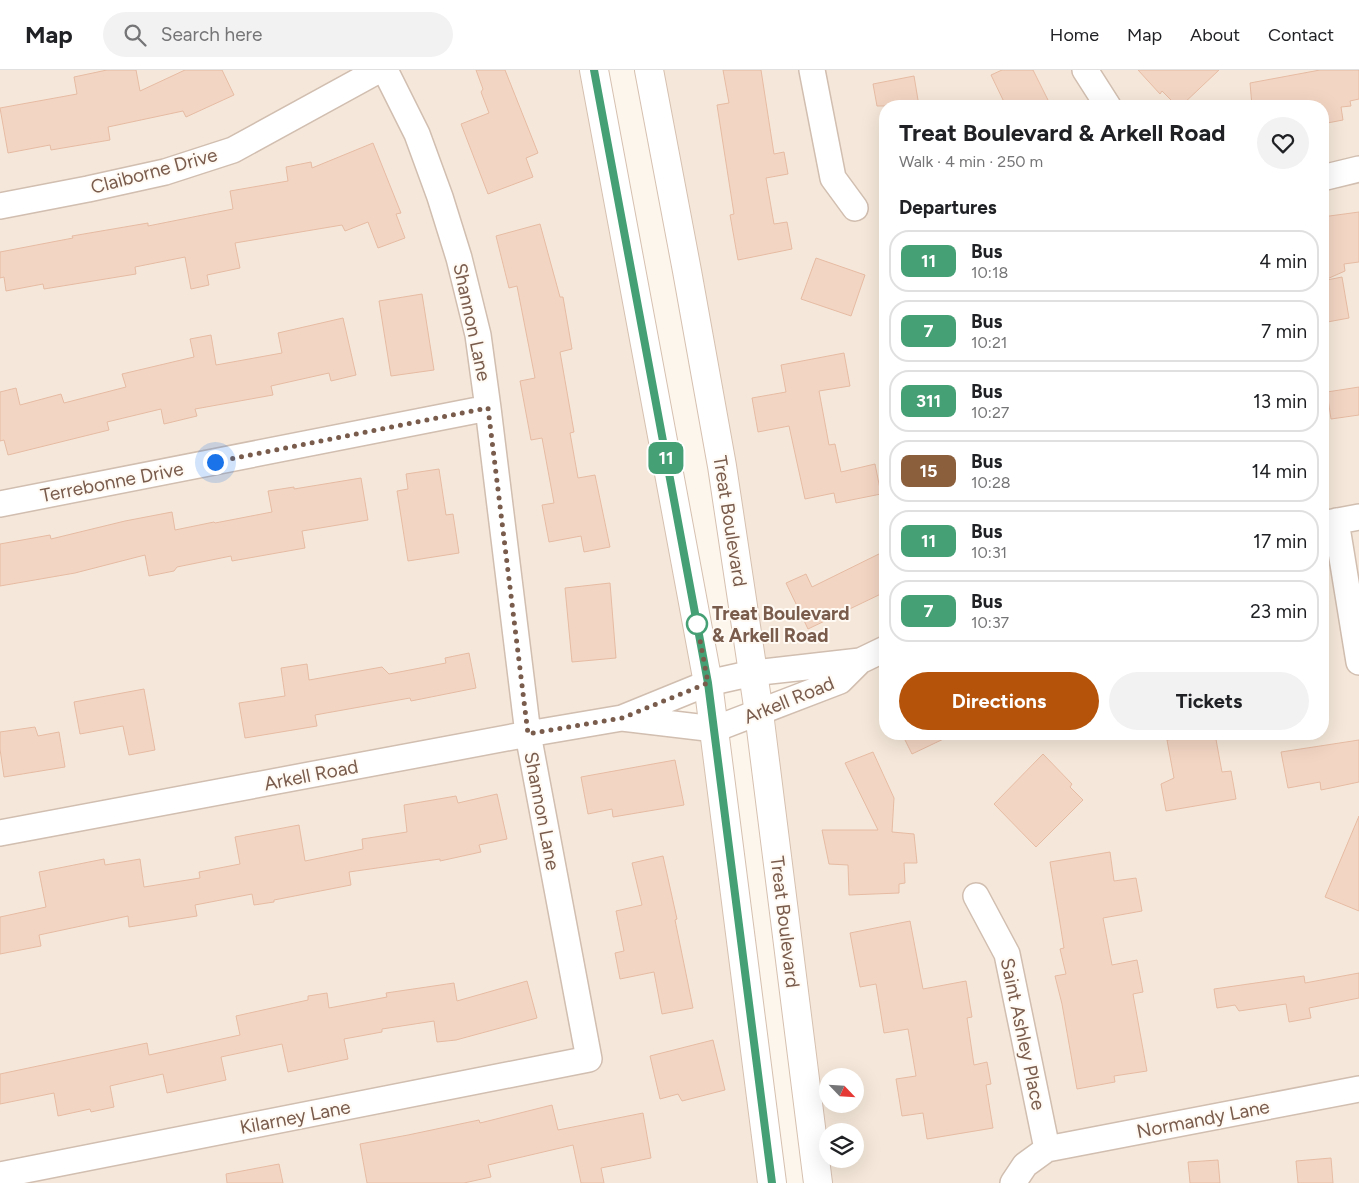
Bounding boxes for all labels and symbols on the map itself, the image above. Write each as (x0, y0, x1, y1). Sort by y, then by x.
street label: Claiborne Drive (88, 143, 220, 199)
street label: Shannon Lane (448, 261, 496, 383)
line badge: 11 (644, 442, 688, 474)
your location (203, 450, 228, 475)
street label: Treat Boulevard (708, 454, 752, 588)
street label: Terrebonne Drive (38, 457, 186, 507)
place label: Treat Boulevard & Arkell Road (712, 602, 850, 647)
marker: Treat Boulevard & Arkell Road (686, 613, 708, 635)
street label: Arkell Road (740, 671, 838, 729)
street label: Shannon Lane (519, 750, 565, 872)
street label: Arkell Road (262, 755, 360, 795)
street label: Treat Boulevard (766, 855, 804, 989)
street label: Saint Ashley Place (996, 956, 1050, 1112)
north arrow (819, 1068, 864, 1112)
street label: Kilarney Lane (238, 1095, 352, 1139)
street label: Normandy Lane (1135, 1095, 1271, 1143)

